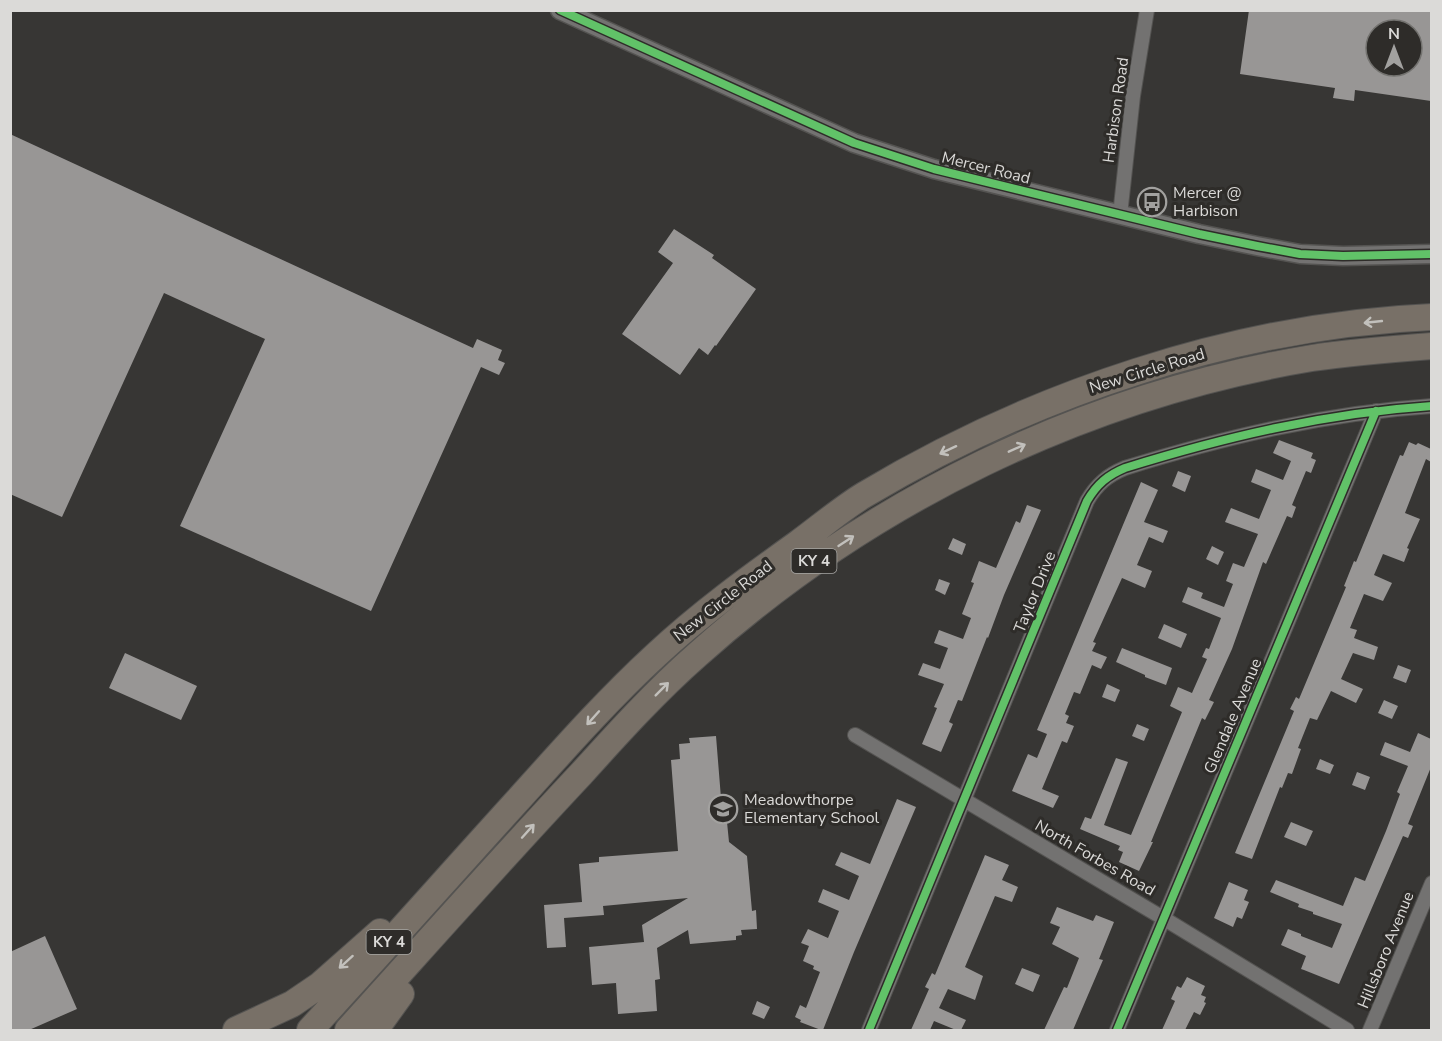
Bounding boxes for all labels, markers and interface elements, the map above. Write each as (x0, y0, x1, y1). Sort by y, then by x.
north arrow (1364, 18, 1424, 78)
text: N (1388, 23, 1400, 45)
street label: Harbison Road (1098, 56, 1134, 164)
street label: Mercer Road (939, 146, 1033, 190)
place label: Mercer @ Harbison (1173, 182, 1242, 222)
bus stop icon: Mercer @ Harbison (1136, 186, 1168, 218)
one-way arrow (1364, 317, 1384, 328)
street label: New Circle Road (1086, 343, 1208, 399)
one-way arrow (1007, 441, 1025, 453)
one-way arrow (939, 444, 957, 456)
one-way arrow (837, 534, 854, 546)
street label: Taylor Drive (1009, 548, 1061, 636)
road number: KY 4 (792, 549, 836, 573)
street label: New Circle Road (669, 555, 777, 647)
street label: Glendale Avenue (1199, 655, 1267, 777)
one-way arrow (654, 682, 669, 697)
one-way arrow (586, 710, 600, 725)
place label: Meadowthorpe Elementary School (744, 789, 880, 829)
school or university icon: Meadowthorpe Elementary School (707, 793, 739, 825)
street label: North Forbes Road (1031, 815, 1159, 901)
one-way arrow (521, 824, 535, 839)
street label: Hillsboro Avenue (1353, 888, 1419, 1012)
road number: KY 4 (366, 930, 412, 954)
one-way arrow (338, 955, 354, 969)

